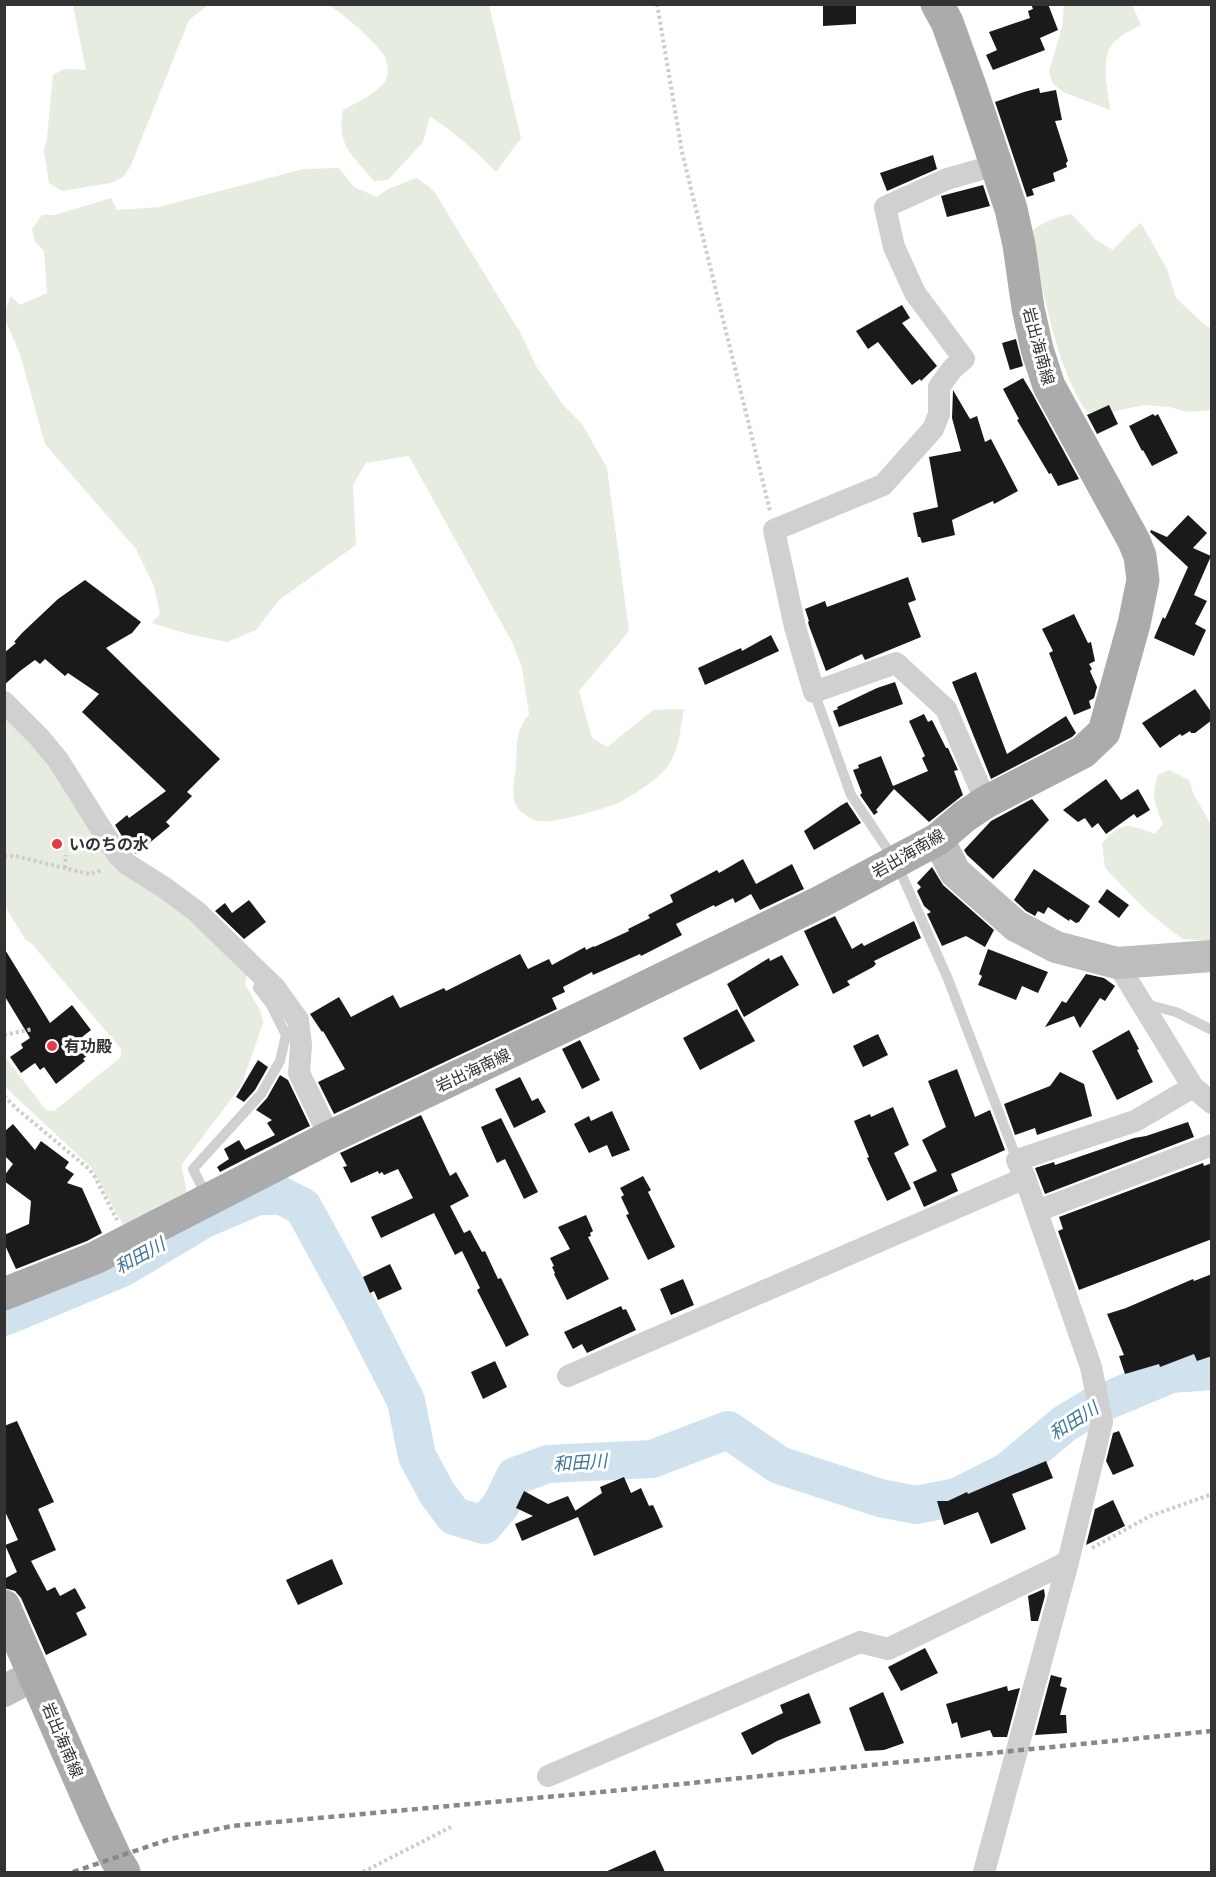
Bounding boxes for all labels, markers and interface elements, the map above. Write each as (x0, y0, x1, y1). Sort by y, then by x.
street label: 岩出海南線 (1019, 305, 1058, 387)
street label: 岩出海南線 (869, 825, 948, 882)
place label: いのちの水 (69, 835, 149, 854)
marker: いのちの水 (50, 837, 64, 851)
place label: 有功殿 (64, 1037, 112, 1056)
marker: 有功殿 (45, 1039, 59, 1053)
street label: 岩出海南線 (433, 1045, 513, 1096)
water label: 和田川 (111, 1232, 171, 1279)
water label: 和田川 (1045, 1396, 1104, 1445)
water label: 和田川 (552, 1450, 610, 1476)
street label: 岩出海南線 (38, 1700, 87, 1781)

